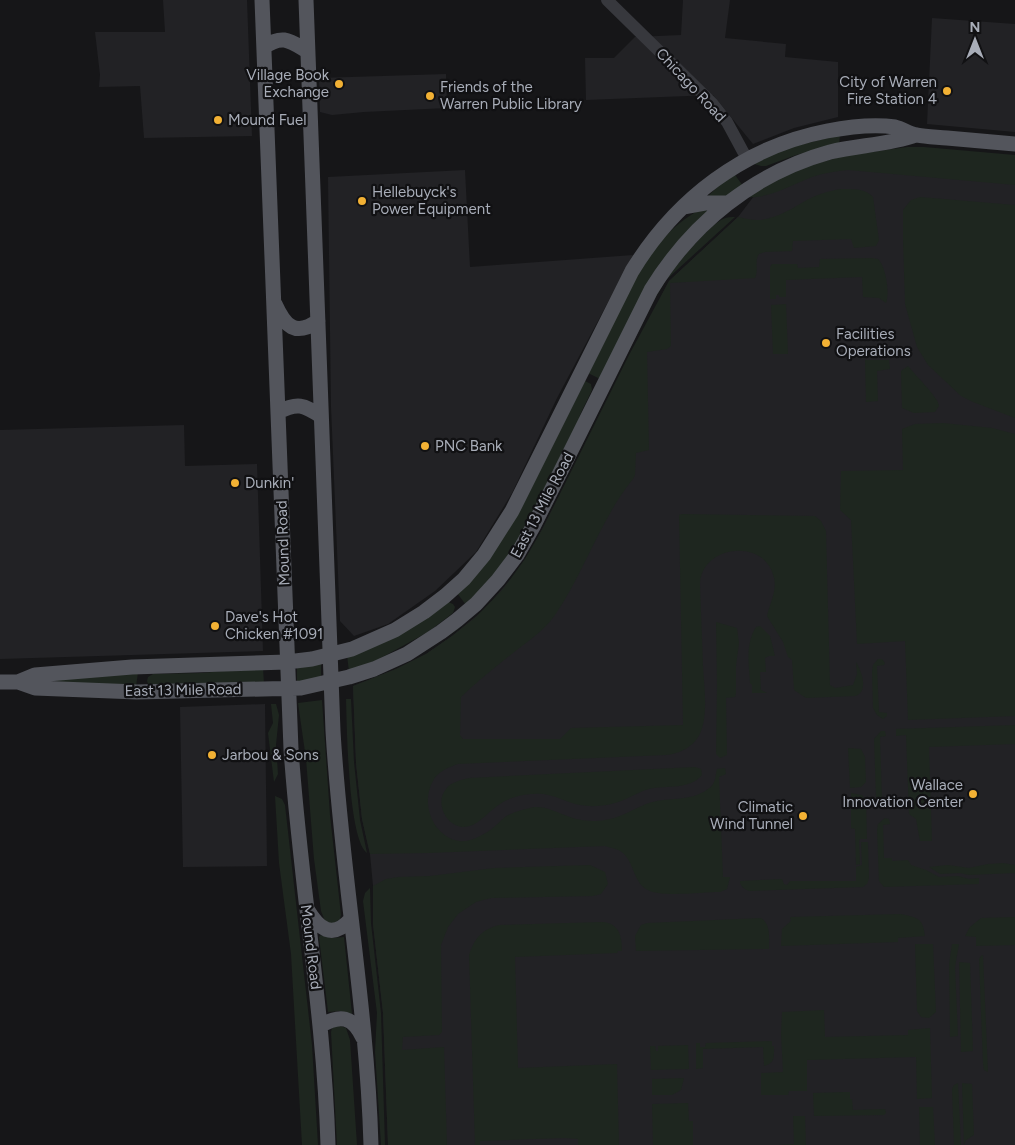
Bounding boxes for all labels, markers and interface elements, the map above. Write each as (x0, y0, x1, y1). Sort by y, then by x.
north arrow (950, 15, 1000, 65)
text: N (970, 19, 980, 36)
street label: Chicago Road (652, 44, 730, 126)
place label: Village Book Exchange (246, 66, 330, 101)
place label: City of Warren Fire Station 4 (839, 73, 937, 108)
marker: Village Book Exchange (333, 78, 345, 90)
place label: Friends of the Warren Public Library (440, 78, 582, 113)
marker: City of Warren Fire Station 4 (941, 85, 953, 97)
marker: Friends of the Warren Public Library (424, 90, 436, 102)
place label: Mound Fuel (228, 111, 306, 129)
marker: Mound Fuel (212, 114, 224, 126)
place label: Hellebuyck's Power Equipment (372, 183, 491, 218)
marker: Hellebuyck's Power Equipment (356, 195, 368, 207)
place label: Facilities Operations (836, 325, 911, 360)
marker: Facilities Operations (820, 337, 832, 349)
place label: PNC Bank (435, 437, 503, 455)
marker: PNC Bank (419, 440, 431, 452)
street label: East 13 Mile Road (507, 449, 577, 561)
place label: Dunkin' (245, 474, 294, 492)
marker: Dunkin' (229, 477, 241, 489)
street label: Mound Road (273, 500, 293, 586)
place label: Dave's Hot Chicken #1091 (225, 608, 323, 643)
marker: Dave's Hot Chicken #1091 (209, 620, 221, 632)
street label: East 13 Mile Road (124, 680, 242, 700)
place label: Jarbou & Sons (222, 746, 319, 764)
marker: Jarbou & Sons (206, 749, 218, 761)
place label: Wallace Innovation Center (842, 776, 963, 811)
marker: Wallace Innovation Center (967, 788, 979, 800)
place label: Climatic Wind Tunnel (710, 798, 793, 833)
marker: Climatic Wind Tunnel (797, 810, 809, 822)
street label: Mound Road (297, 904, 325, 990)

